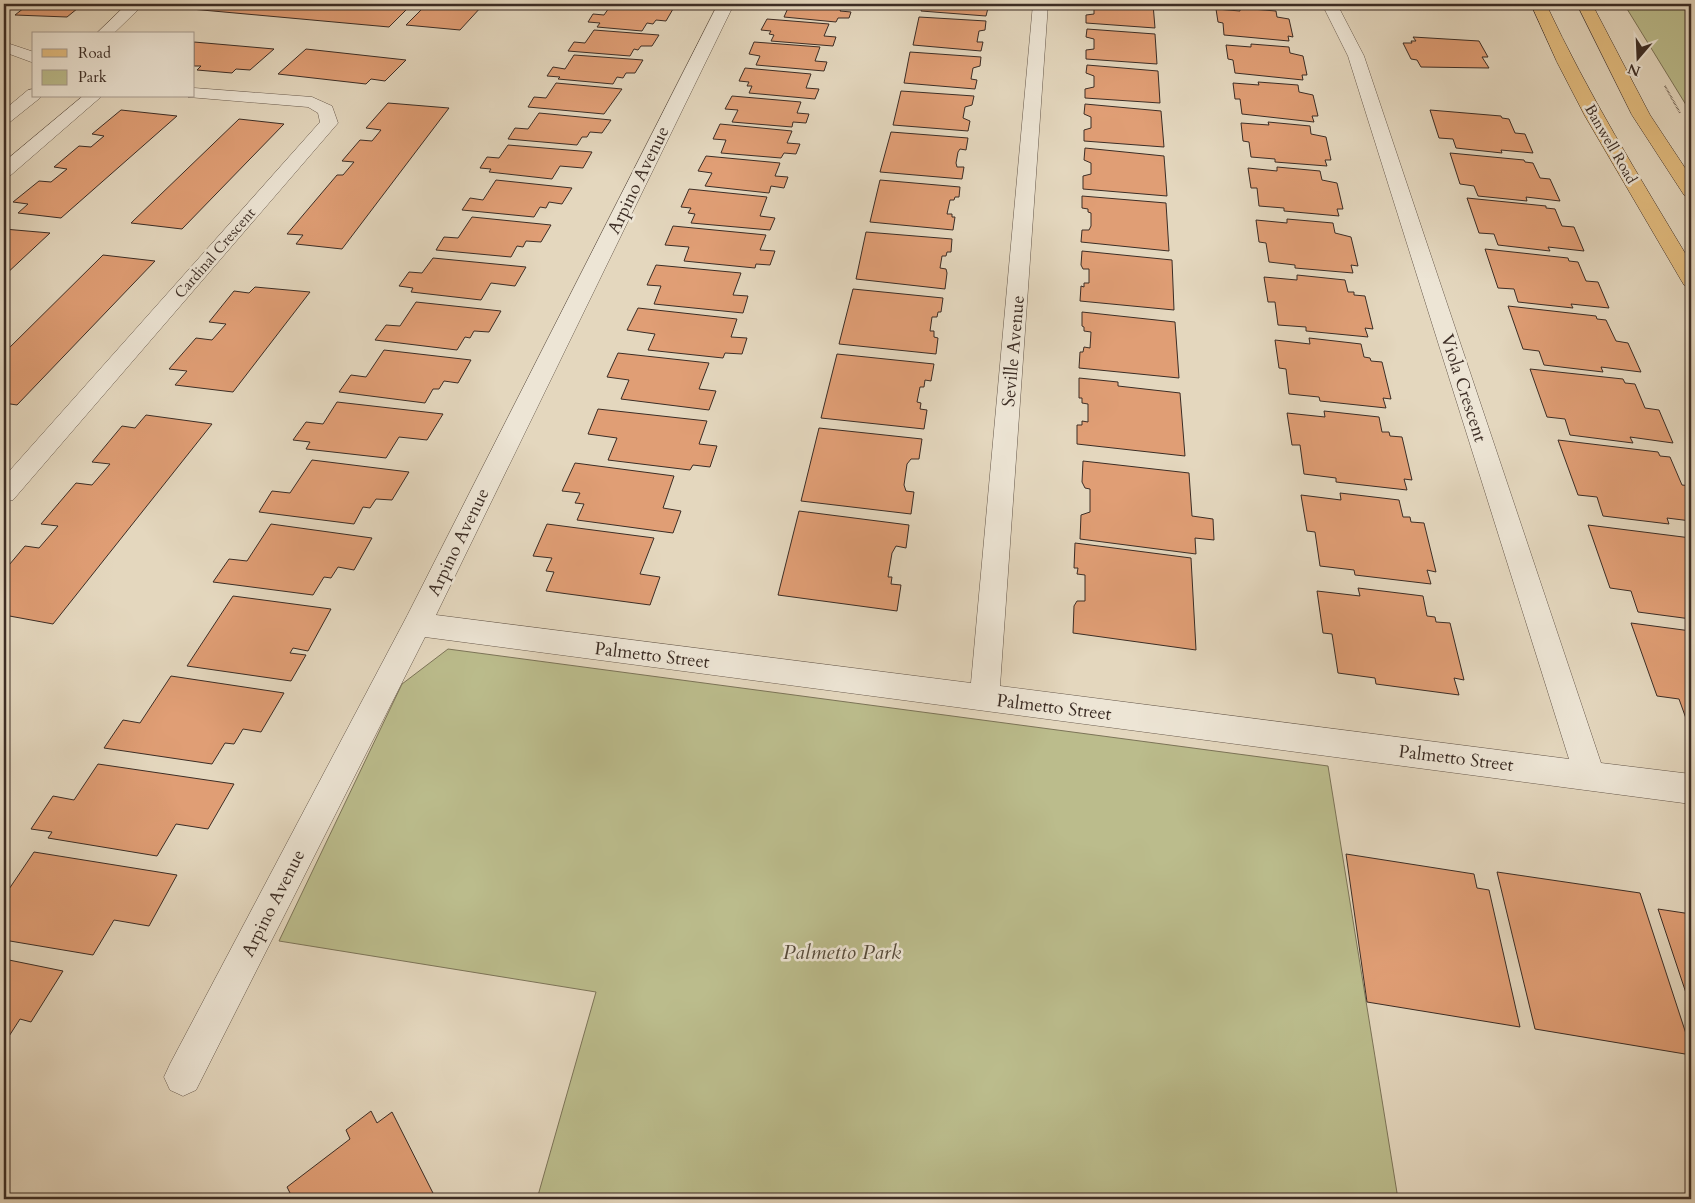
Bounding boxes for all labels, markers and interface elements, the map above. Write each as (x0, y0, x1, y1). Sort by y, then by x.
legend (32, 32, 195, 98)
north arrow (1612, 32, 1662, 82)
text: Road (78, 43, 111, 63)
text: N (1625, 59, 1643, 81)
text: Park (78, 67, 107, 87)
street label: Banwell Road (1580, 101, 1642, 187)
street label: Arpino Avenue (602, 122, 675, 238)
street label: Cardinal Crescent (170, 203, 260, 303)
street label: Seville Avenue (996, 294, 1031, 408)
street label: Viola Crescent (1434, 331, 1493, 446)
street label: Arpino Avenue (422, 484, 495, 600)
street label: Palmetto Street (593, 636, 711, 675)
street label: Palmetto Street (995, 688, 1113, 727)
street label: Palmetto Street (1397, 739, 1515, 778)
street label: Arpino Avenue (236, 845, 311, 961)
park label: Palmetto Park (783, 938, 902, 967)

